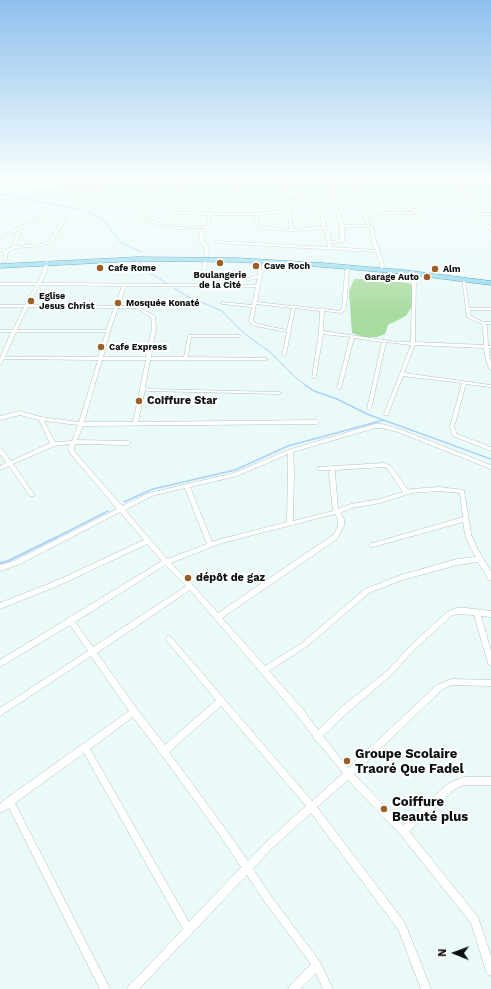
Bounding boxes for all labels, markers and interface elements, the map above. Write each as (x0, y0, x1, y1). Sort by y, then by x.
marker: Boulangerie de la Cité (215, 258, 225, 268)
marker: Cave Roch (251, 261, 261, 271)
place label: Cave Roch (264, 261, 310, 271)
marker: Cafe Rome (95, 263, 105, 273)
place label: Cafe Rome (108, 263, 156, 273)
marker: Alm (430, 264, 440, 274)
place label: Alm (443, 264, 461, 274)
place label: Boulangerie de la Cité (194, 270, 246, 291)
place label: Garage Auto (364, 272, 419, 282)
marker: Garage Auto (422, 272, 432, 282)
place label: Eglise Jesus Christ (39, 291, 94, 312)
marker: Eglise Jesus Christ (26, 296, 36, 306)
marker: Mosquée Konaté (113, 298, 123, 308)
place label: Mosquée Konaté (126, 298, 200, 308)
marker: Cafe Express (96, 342, 106, 352)
place label: Cafe Express (109, 342, 167, 352)
place label: Coiffure Star (147, 394, 217, 408)
marker: Coiffure Star (134, 396, 144, 406)
place label: dépôt de gaz (196, 571, 265, 585)
marker: dépôt de gaz (183, 573, 193, 583)
place label: Groupe Scolaire Traoré Que Fadel (355, 746, 464, 777)
marker: Groupe Scolaire Traoré Que Fadel (342, 756, 352, 766)
place label: Coiffure Beauté plus (392, 794, 468, 825)
marker: Coiffure Beauté plus (379, 804, 389, 814)
north arrow (435, 933, 475, 973)
text: N (436, 949, 449, 957)

